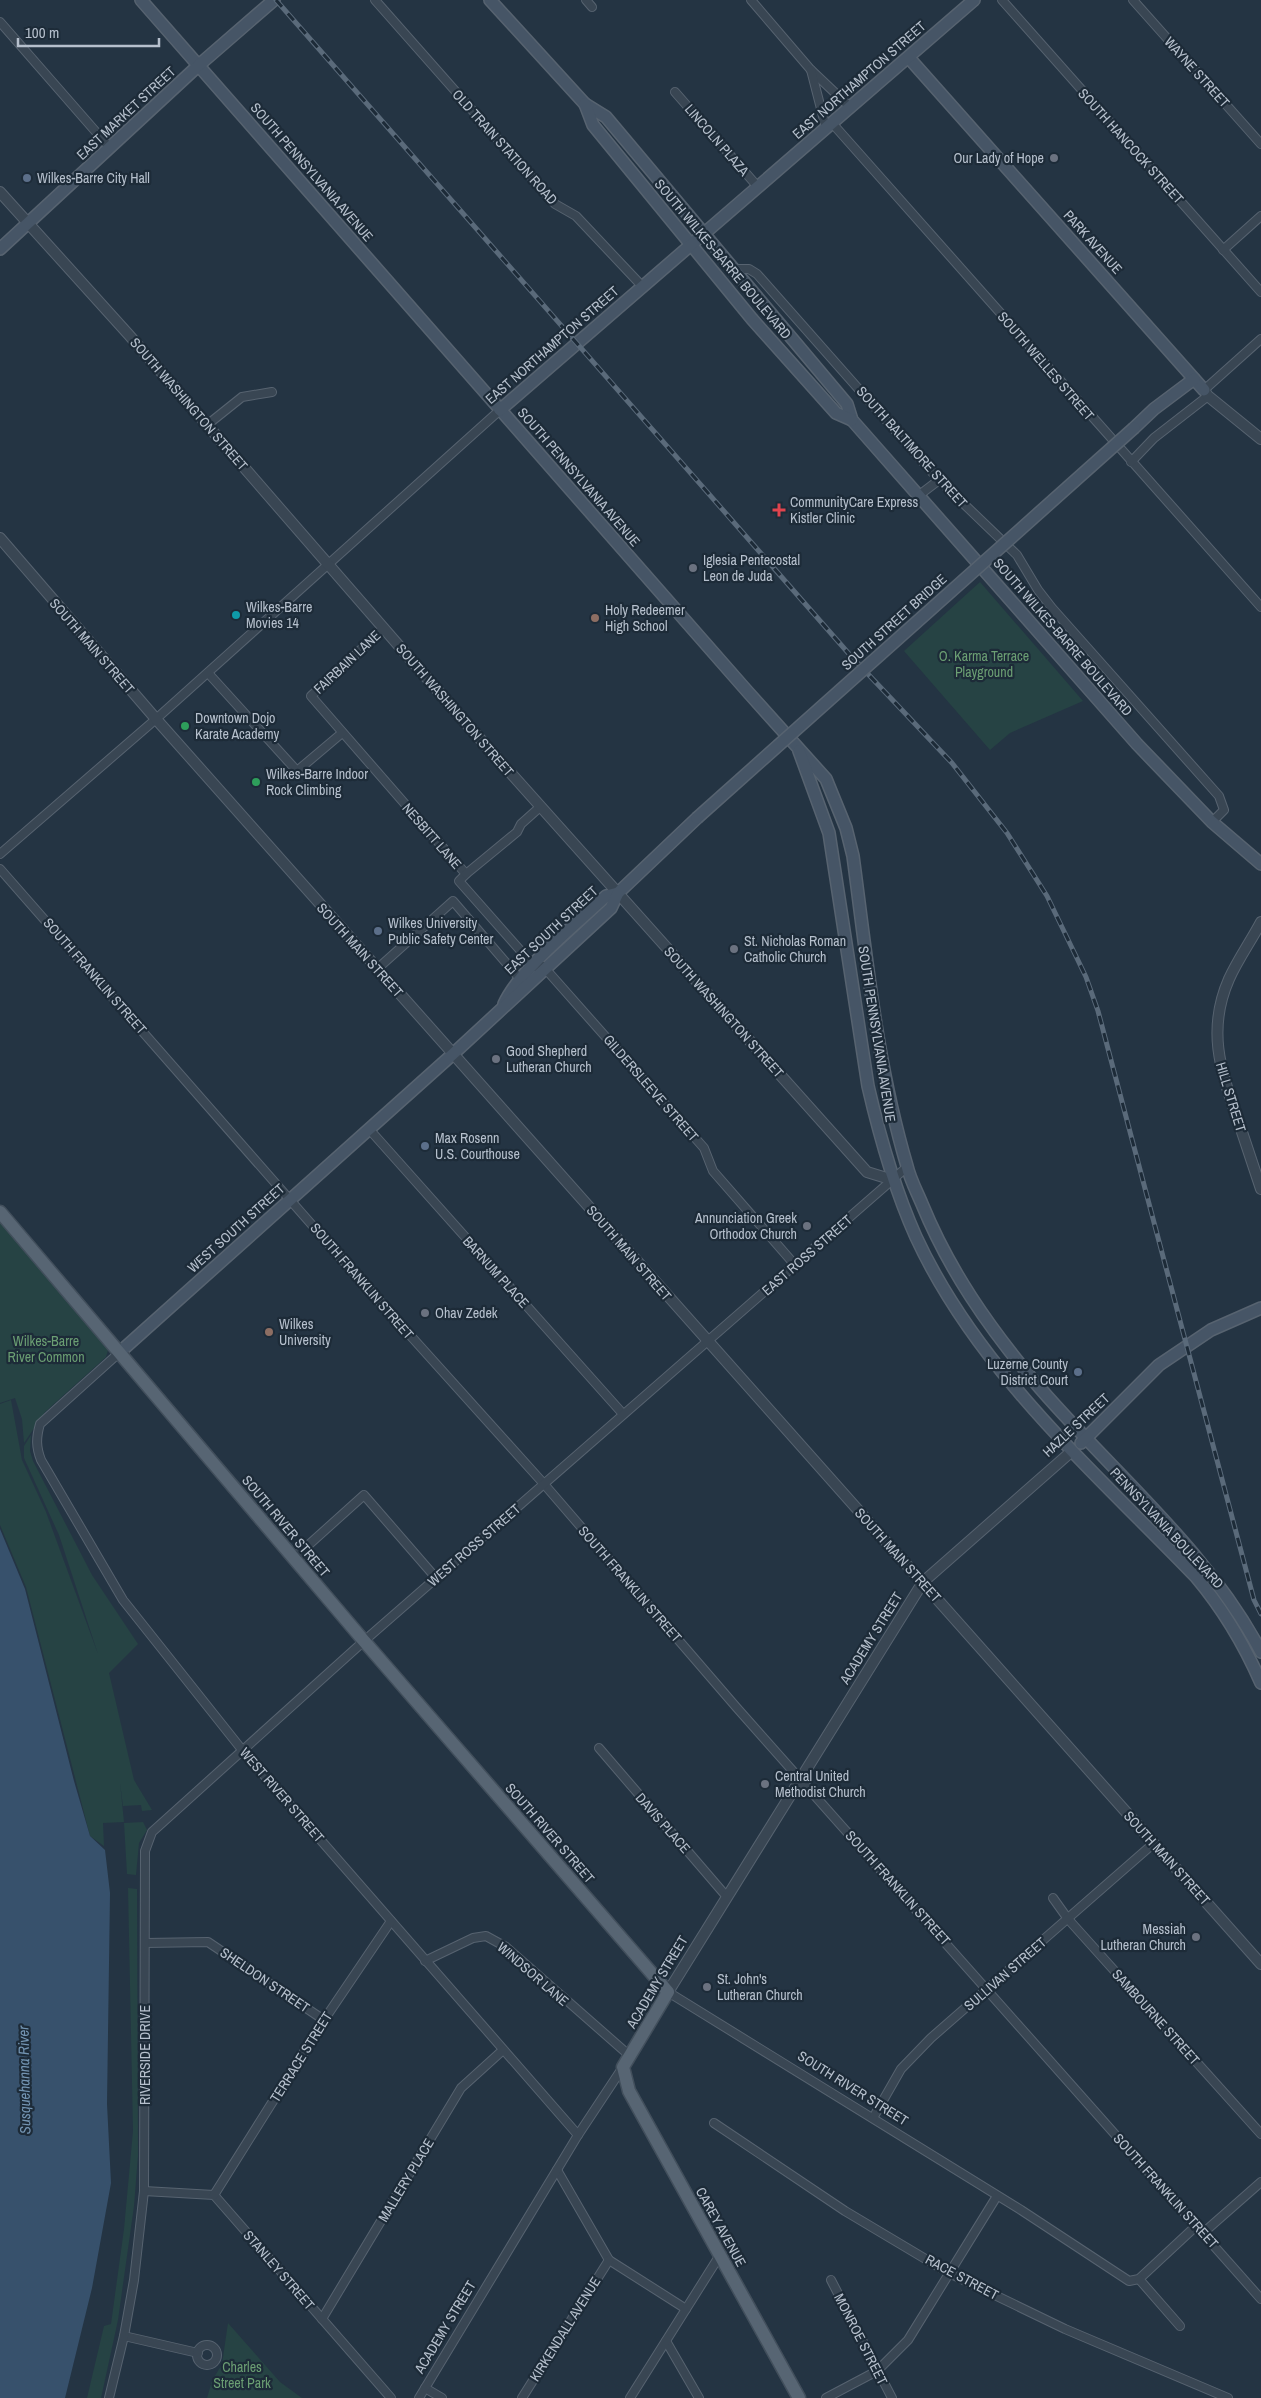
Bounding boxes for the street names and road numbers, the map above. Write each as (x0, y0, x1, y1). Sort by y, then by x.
street label: EAST NORTHAMPTON STREET (789, 17, 929, 143)
street label: WAYNE STREET (1160, 33, 1234, 111)
street label: EAST MARKET STREET (73, 62, 179, 164)
street label: SOUTH HANCOCK STREET (1074, 85, 1188, 207)
street label: OLD TRAIN STATION ROAD (449, 86, 561, 208)
street label: SOUTH PENNSYLVANIA AVENUE (247, 99, 377, 245)
street label: LINCOLN PLAZA (681, 100, 753, 180)
street label: SOUTH WILKES-BARRE BOULEVARD (651, 175, 795, 343)
street label: PARK AVENUE (1060, 206, 1126, 278)
street label: EAST NORTHAMPTON STREET (482, 282, 622, 408)
street label: SOUTH WELLES STREET (994, 308, 1098, 424)
street label: SOUTH WASHINGTON STREET (126, 334, 252, 474)
street label: SOUTH BALTIMORE STREET (853, 383, 971, 511)
street label: SOUTH PENNSYLVANIA AVENUE (514, 404, 644, 550)
street label: SOUTH WILKES-BARRE BOULEVARD (990, 554, 1136, 720)
street label: SOUTH STREET BRIDGE (838, 570, 950, 674)
street label: SOUTH MAIN STREET (46, 595, 138, 697)
street label: FAIRBAIN LANE (310, 626, 384, 698)
street label: SOUTH WASHINGTON STREET (392, 640, 518, 780)
street label: NESBITT LANE (398, 799, 466, 873)
street label: EAST SOUTH STREET (500, 882, 602, 978)
street label: SOUTH MAIN STREET (313, 899, 407, 1001)
street label: SOUTH FRANKLIN STREET (39, 914, 151, 1038)
street label: SOUTH WASHINGTON STREET (660, 943, 788, 1081)
street label: SOUTH PENNSYLVANIA AVENUE (854, 945, 900, 1123)
street label: GILDERSLEEVE STREET (600, 1031, 702, 1145)
street label: HILL STREET (1212, 1060, 1250, 1134)
street label: WEST SOUTH STREET (184, 1180, 288, 1276)
street label: SOUTH MAIN STREET (583, 1202, 675, 1304)
street label: EAST ROSS STREET (758, 1211, 856, 1299)
street label: SOUTH FRANKLIN STREET (306, 1219, 418, 1343)
street label: BARNUM PLACE (459, 1232, 533, 1312)
street label: HAZLE STREET (1039, 1389, 1113, 1461)
street label: PENNSYLVANIA BOULEVARD (1106, 1464, 1228, 1592)
street label: SOUTH RIVER STREET (238, 1472, 334, 1580)
street label: WEST ROSS STREET (424, 1500, 524, 1590)
street label: SOUTH MAIN STREET (851, 1504, 945, 1606)
street label: SOUTH FRANKLIN STREET (574, 1522, 686, 1646)
street label: ACADEMY STREET (835, 1589, 906, 1688)
street label: WEST RIVER STREET (236, 1744, 328, 1846)
street label: SOUTH RIVER STREET (502, 1779, 598, 1887)
street label: DAVIS PLACE (632, 1789, 694, 1857)
street label: SOUTH MAIN STREET (1120, 1807, 1214, 1909)
street label: SOUTH FRANKLIN STREET (842, 1827, 954, 1949)
street label: ACADEMY STREET (622, 1932, 692, 2033)
street label: SULLIVAN STREET (960, 1933, 1050, 2015)
street label: WINDSOR LANE (494, 1938, 572, 2010)
street label: SHELDON STREET (217, 1943, 313, 2017)
street label: SAMBOURNE STREET (1108, 1965, 1204, 2069)
street label: RIVERSIDE DRIVE (136, 2005, 154, 2105)
street label: TERRACE STREET (266, 2008, 336, 2106)
street label: SOUTH RIVER STREET (794, 2047, 912, 2129)
street label: SOUTH FRANKLIN STREET (1110, 2130, 1222, 2252)
street label: MALLERY PLACE (374, 2135, 438, 2225)
street label: CAREY AVENUE (692, 2184, 750, 2270)
street label: STANLEY STREET (239, 2226, 319, 2314)
street label: RACE STREET (922, 2250, 1002, 2304)
street label: KIRKENDALL AVENUE (526, 2273, 604, 2385)
street label: ACADEMY STREET (410, 2277, 480, 2378)
street label: MONROE STREET (830, 2290, 892, 2388)

